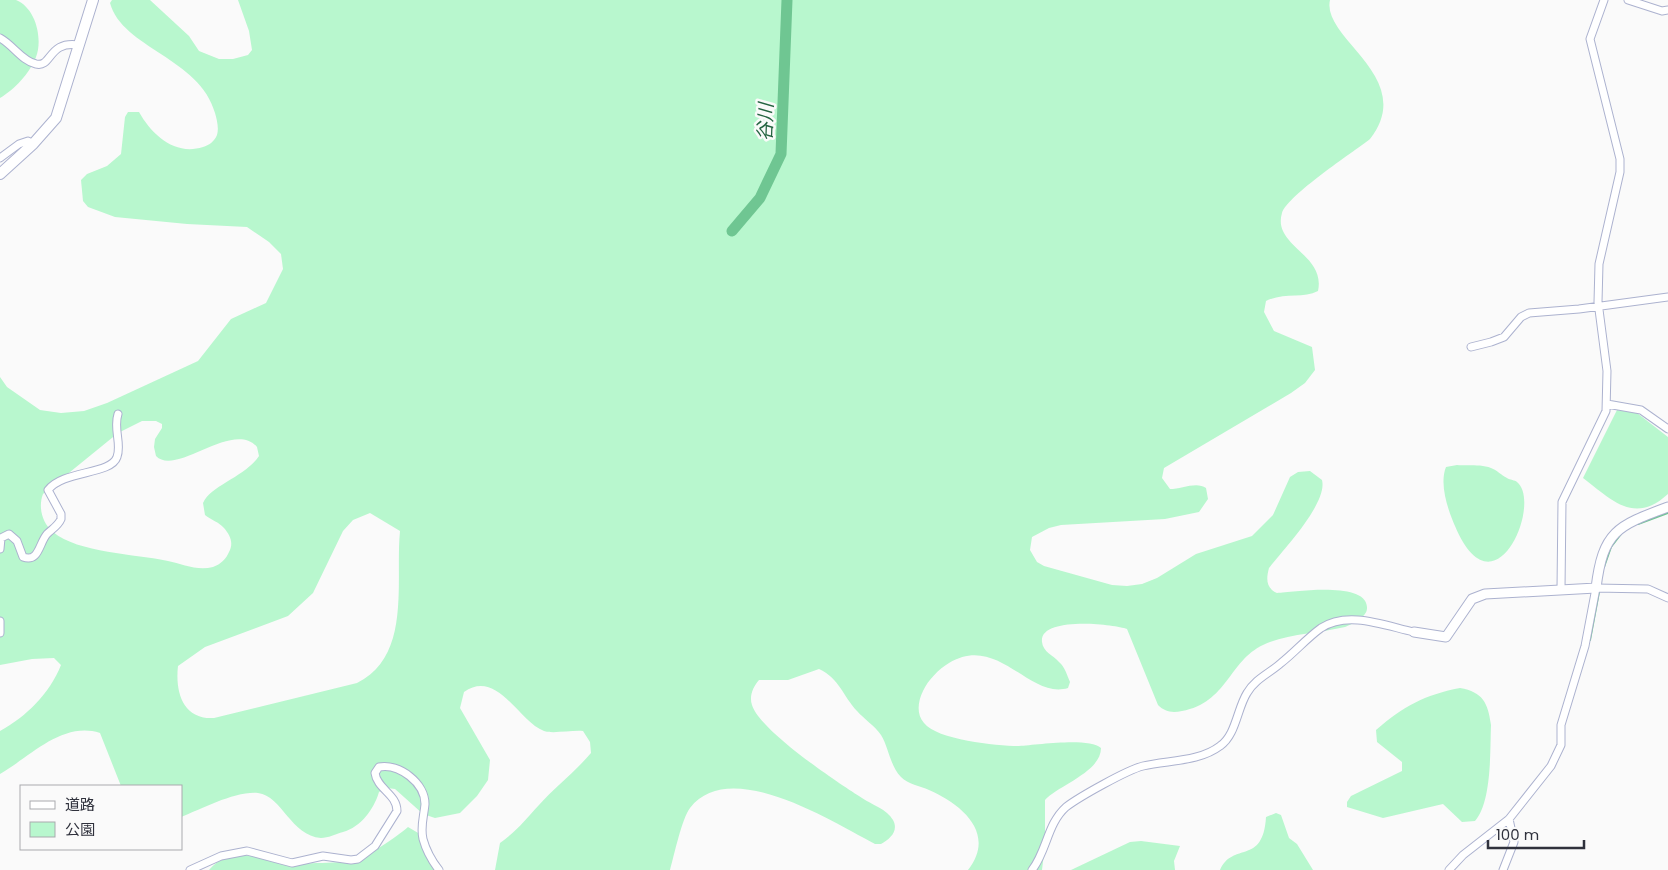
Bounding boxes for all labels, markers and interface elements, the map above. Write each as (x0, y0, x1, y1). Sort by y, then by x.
water label: 谷川 (751, 101, 780, 141)
legend (20, 785, 182, 850)
text: 道路 (65, 794, 95, 815)
scale bar (1488, 818, 1584, 850)
text: 公園 (65, 819, 95, 840)
text: 100 m (1496, 824, 1539, 845)

